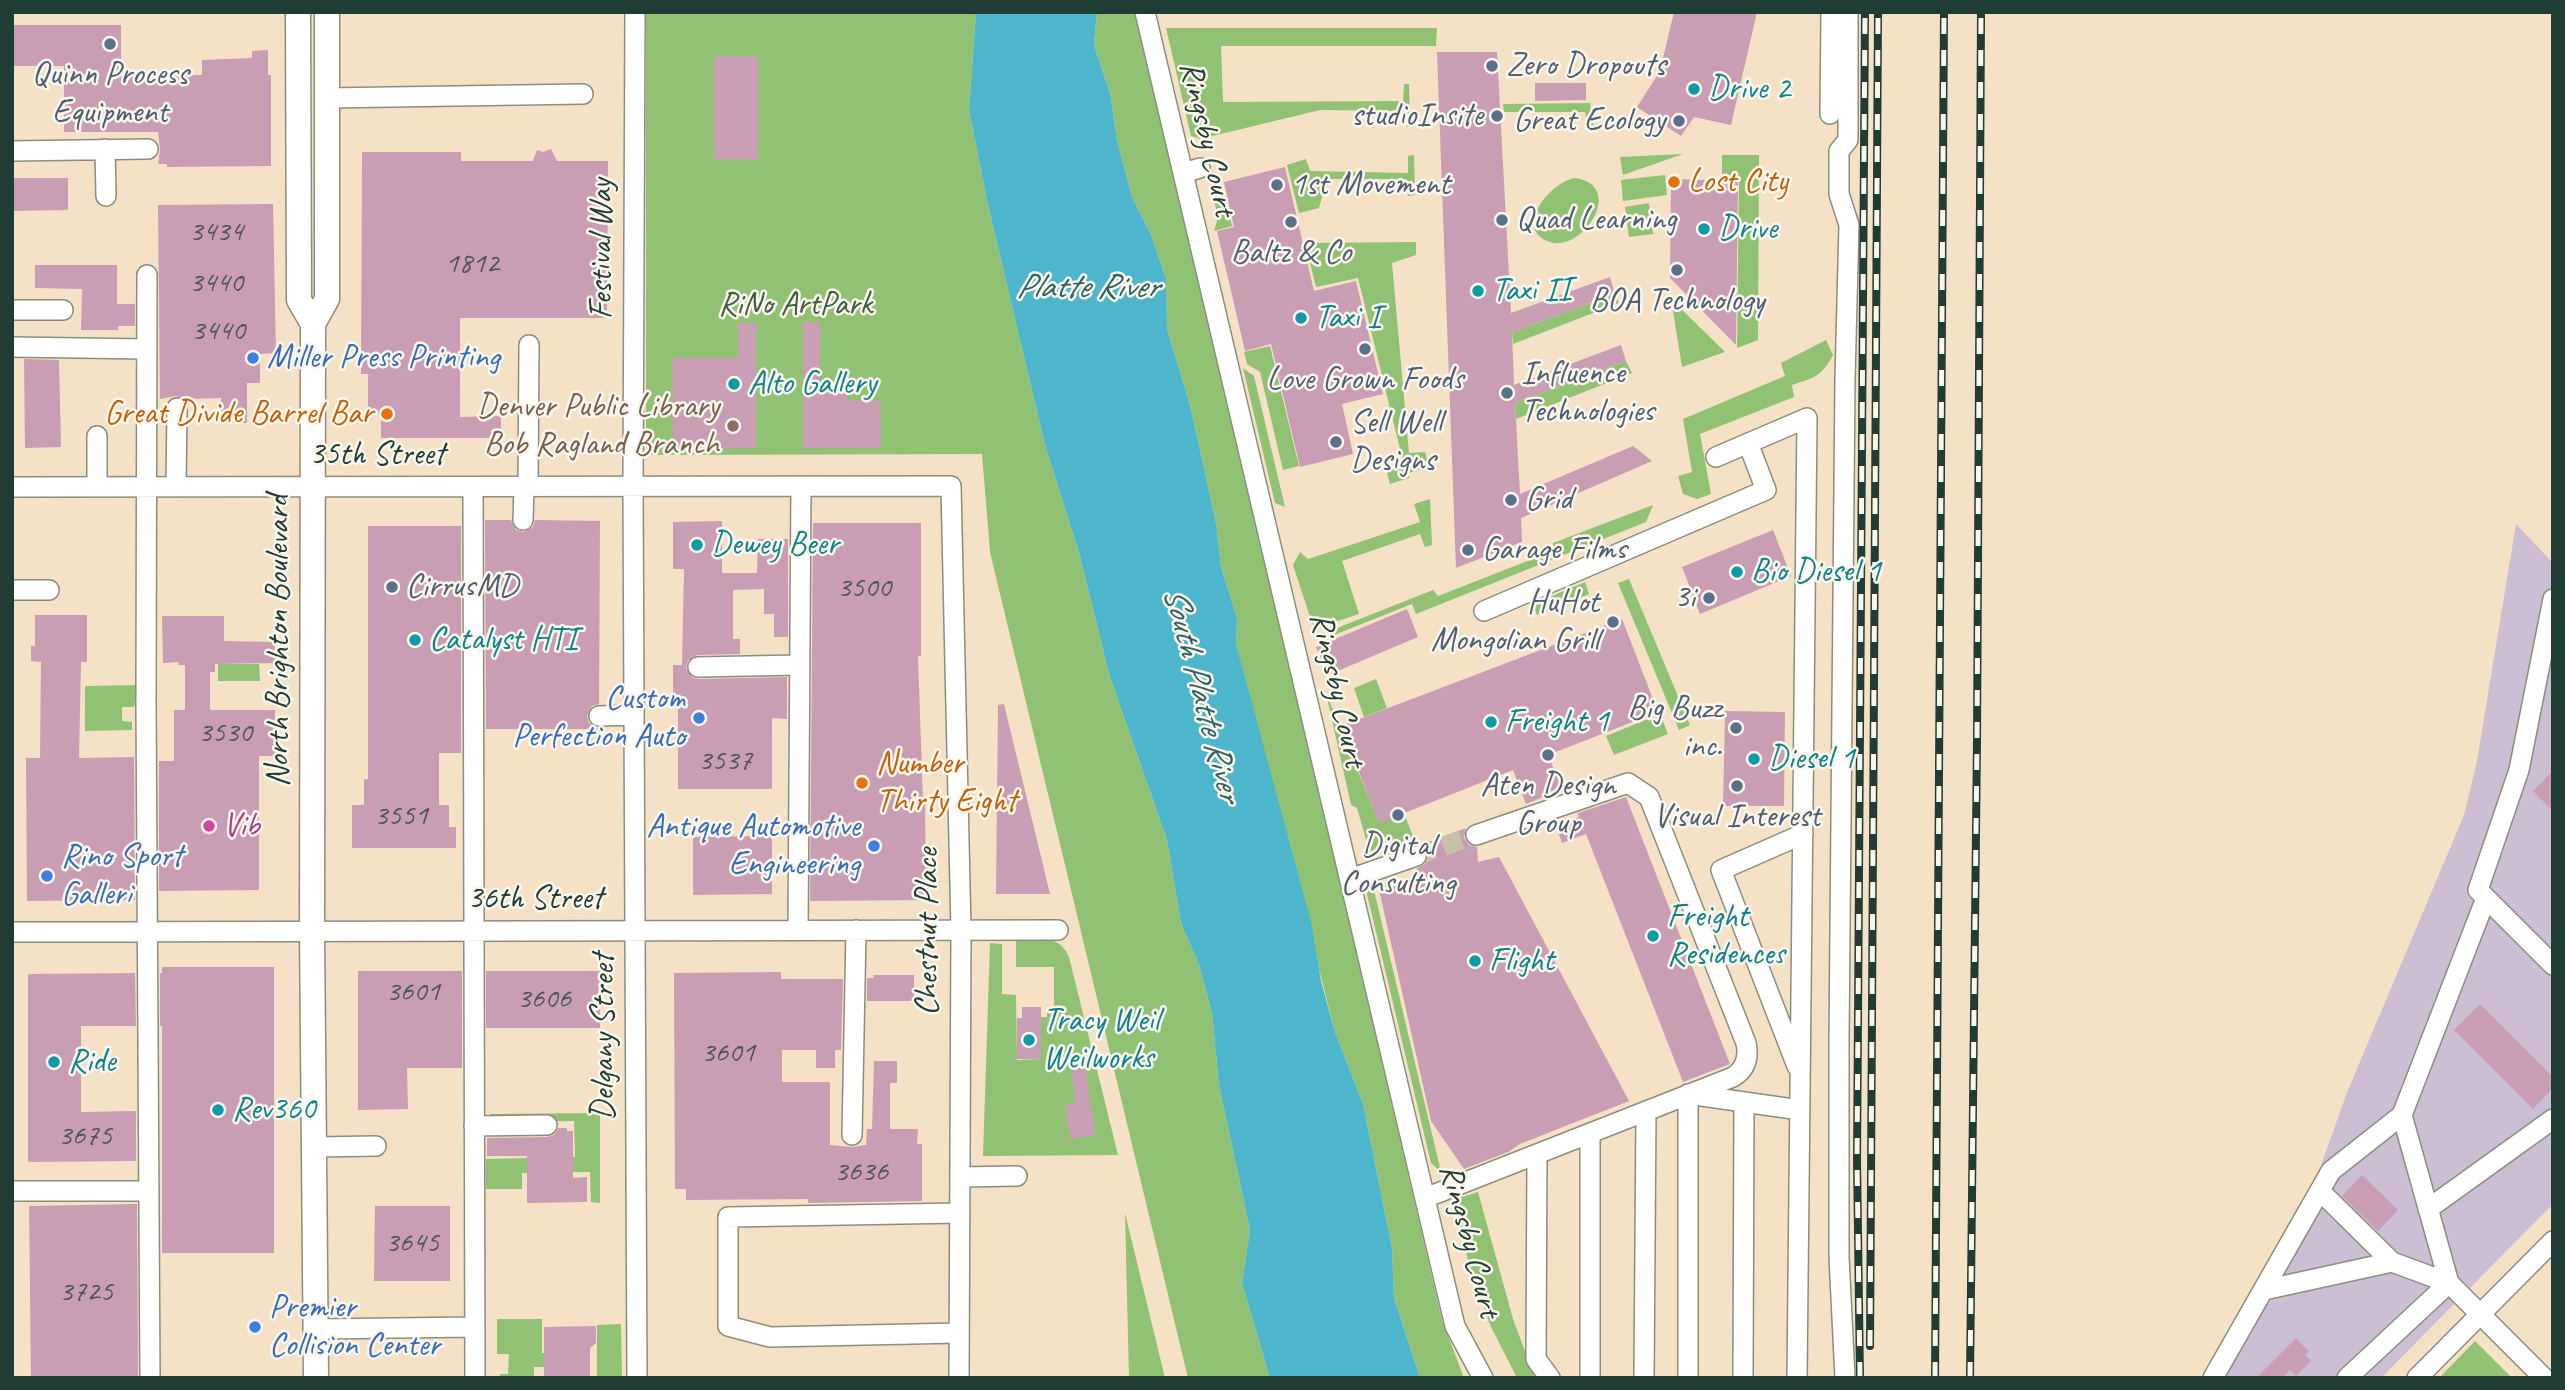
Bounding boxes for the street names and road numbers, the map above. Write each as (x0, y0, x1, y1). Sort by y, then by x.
street label: Ringsby Court (1170, 58, 1244, 220)
street label: Festival Way (582, 179, 622, 319)
street label: 35th Street (309, 435, 445, 475)
street label: North Brighton Boulevard (259, 495, 299, 787)
street label: Ringsby Court (1300, 609, 1374, 771)
street label: Chestnut Place (908, 848, 948, 1016)
street label: 36th Street (467, 879, 603, 919)
street label: Delgany Street (584, 954, 624, 1120)
street label: Ringsby Court (1429, 1160, 1509, 1322)

